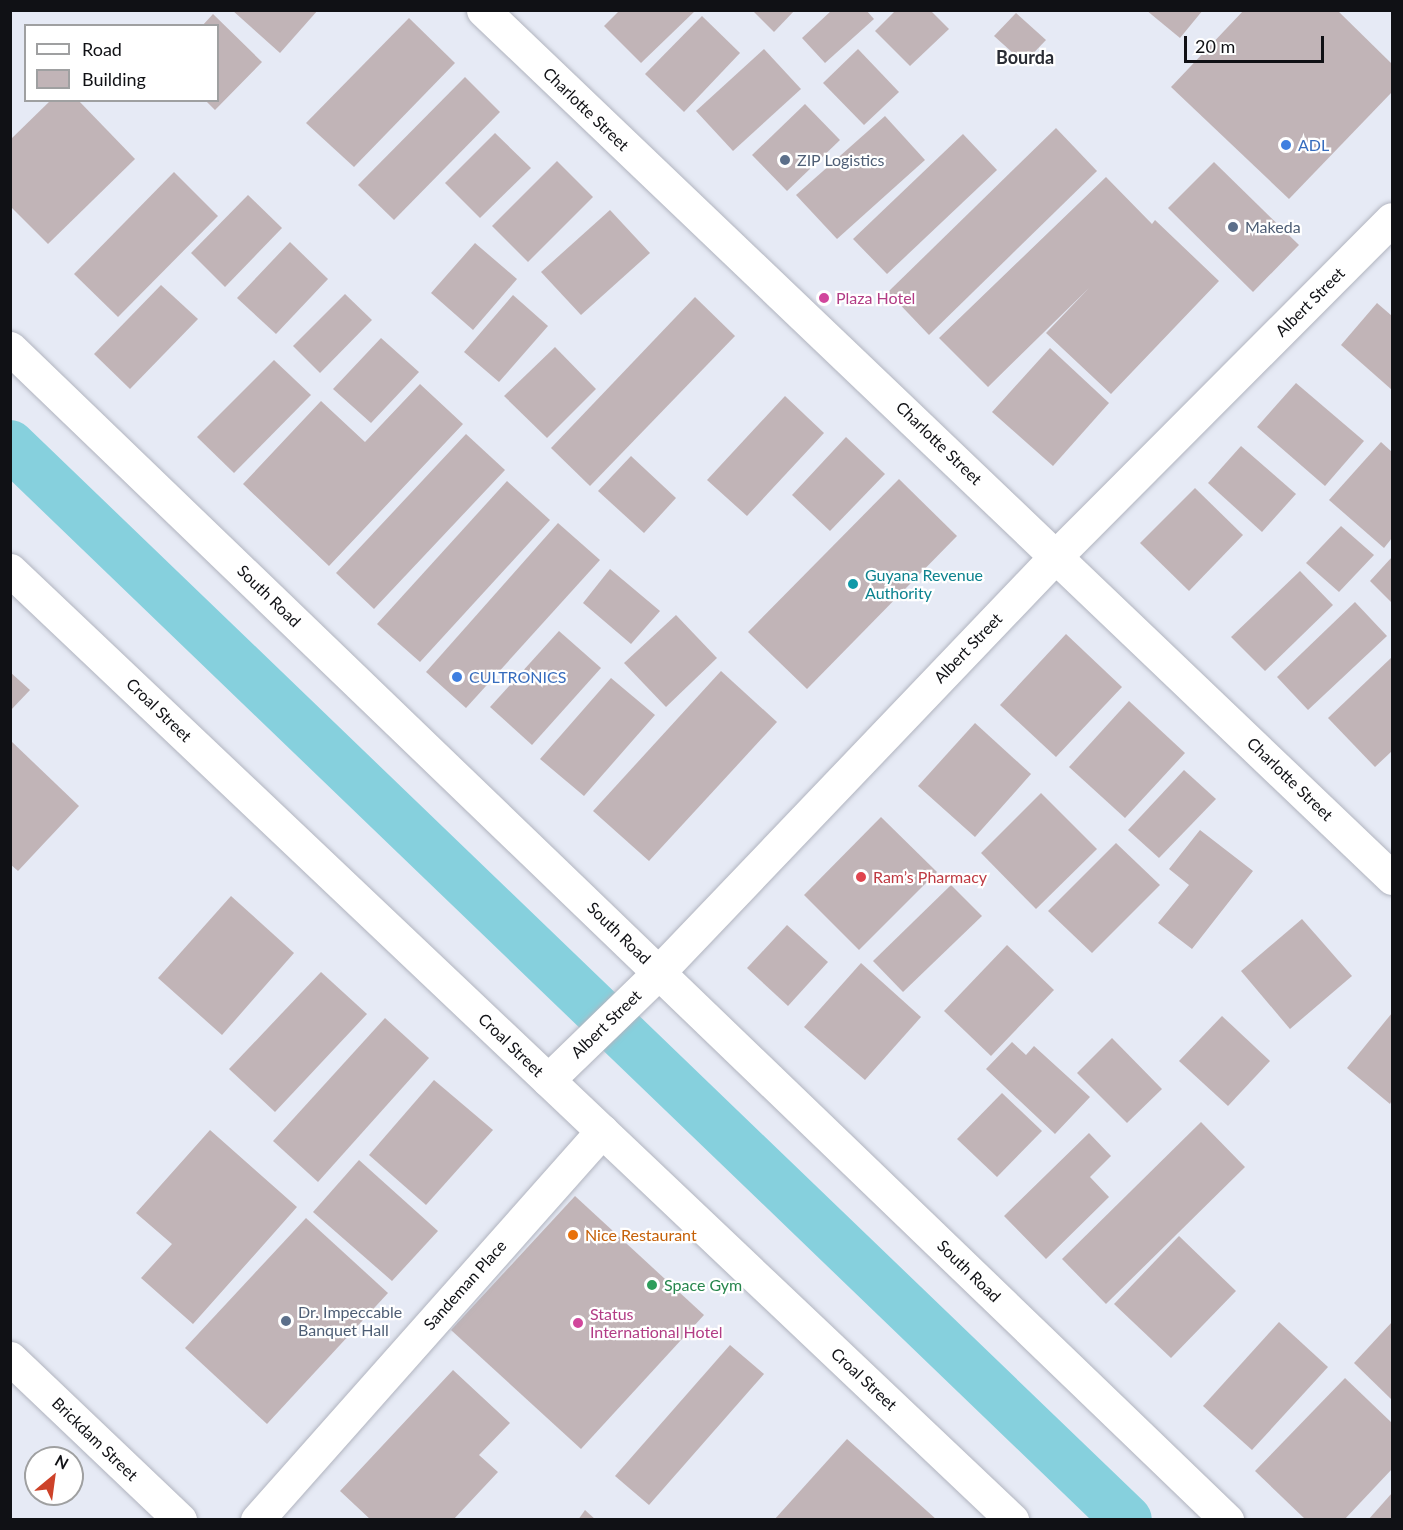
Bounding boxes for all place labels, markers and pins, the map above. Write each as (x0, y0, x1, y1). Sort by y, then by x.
place label: ADL (1298, 135, 1329, 155)
marker: ADL (1279, 138, 1293, 152)
place label: ZIP Logistics (797, 150, 885, 170)
marker: ZIP Logistics (778, 153, 792, 167)
place label: Makeda (1245, 217, 1301, 237)
marker: Makeda (1226, 220, 1240, 234)
place label: Plaza Hotel (836, 288, 915, 308)
marker: Plaza Hotel (817, 291, 831, 305)
place label: Guyana Revenue Authority (865, 565, 983, 603)
marker: Guyana Revenue Authority (846, 577, 860, 591)
place label: CULTRONICS (469, 667, 566, 687)
marker: CULTRONICS (450, 670, 464, 684)
place label: Ram’s Pharmacy (873, 867, 987, 887)
marker: Ram’s Pharmacy (854, 870, 868, 884)
place label: Nice Restaurant (585, 1225, 697, 1245)
marker: Nice Restaurant (566, 1228, 580, 1242)
place label: Space Gym (664, 1275, 742, 1295)
marker: Space Gym (645, 1278, 659, 1292)
place label: Dr. Impeccable Banquet Hall (298, 1302, 402, 1340)
place label: Status International Hotel (590, 1304, 722, 1342)
marker: Dr. Impeccable Banquet Hall (279, 1314, 293, 1328)
marker: Status International Hotel (571, 1316, 585, 1330)

